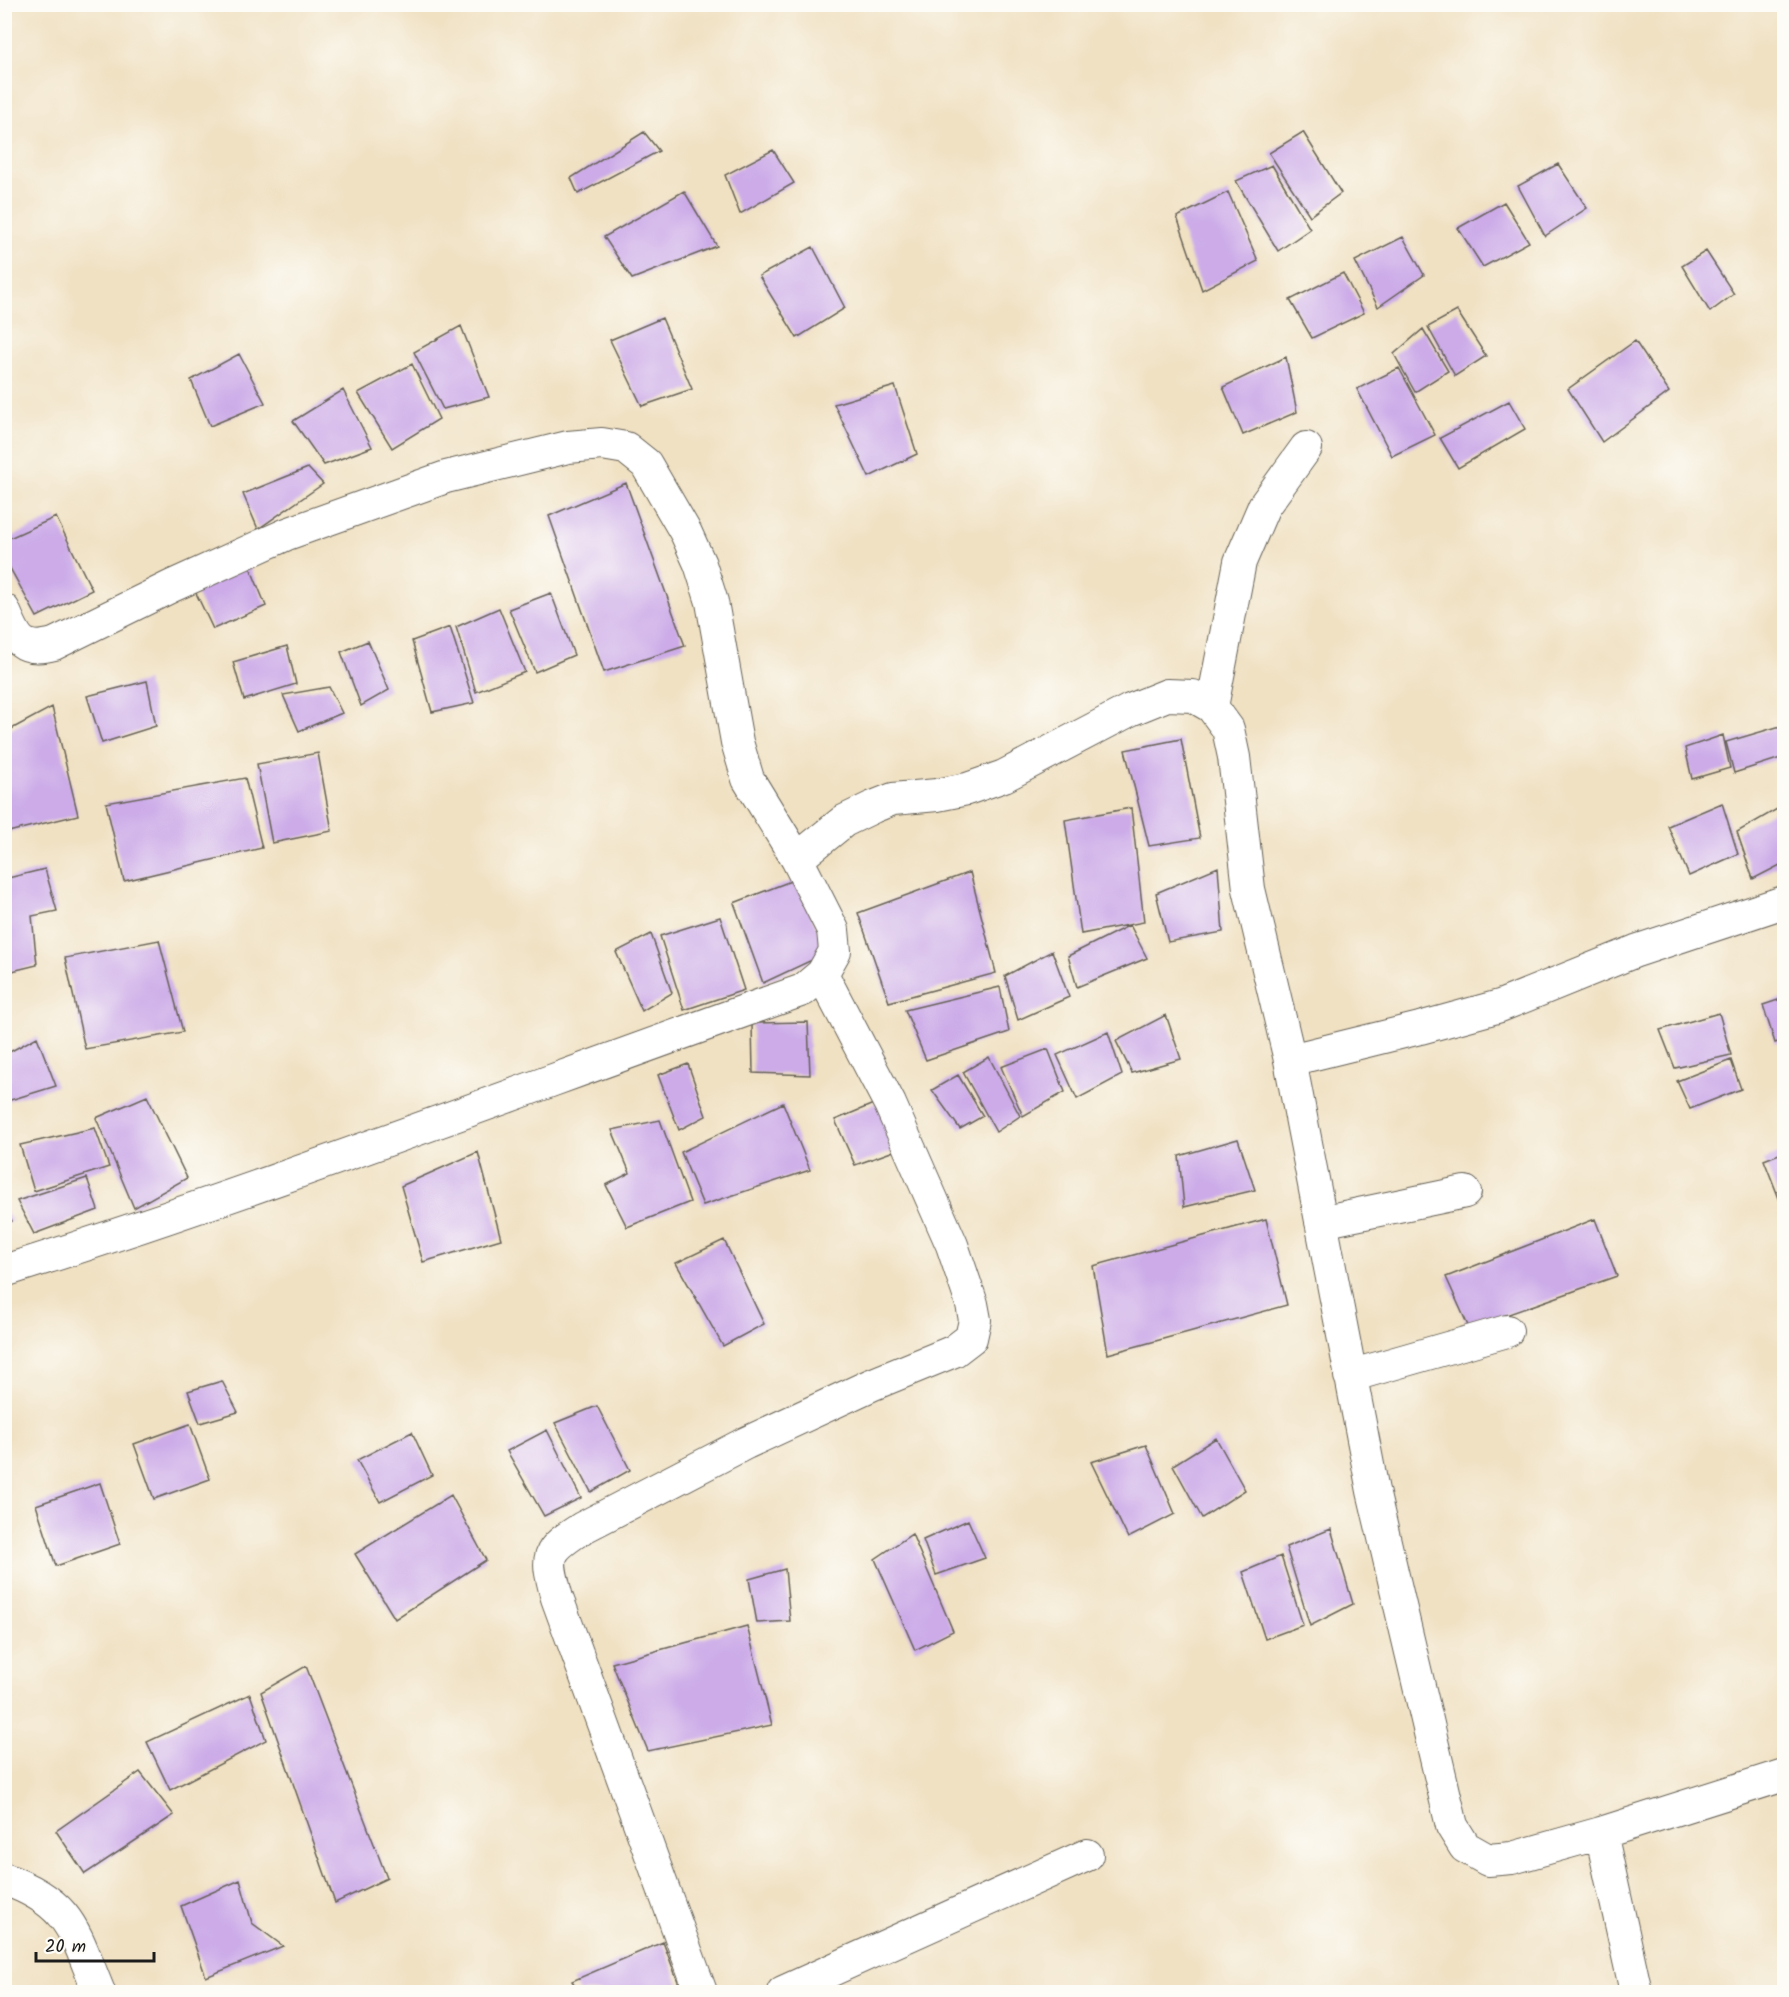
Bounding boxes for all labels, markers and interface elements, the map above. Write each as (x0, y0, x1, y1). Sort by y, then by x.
scale bar (36, 1925, 154, 1963)
text: 20 m (45, 1933, 86, 1962)

